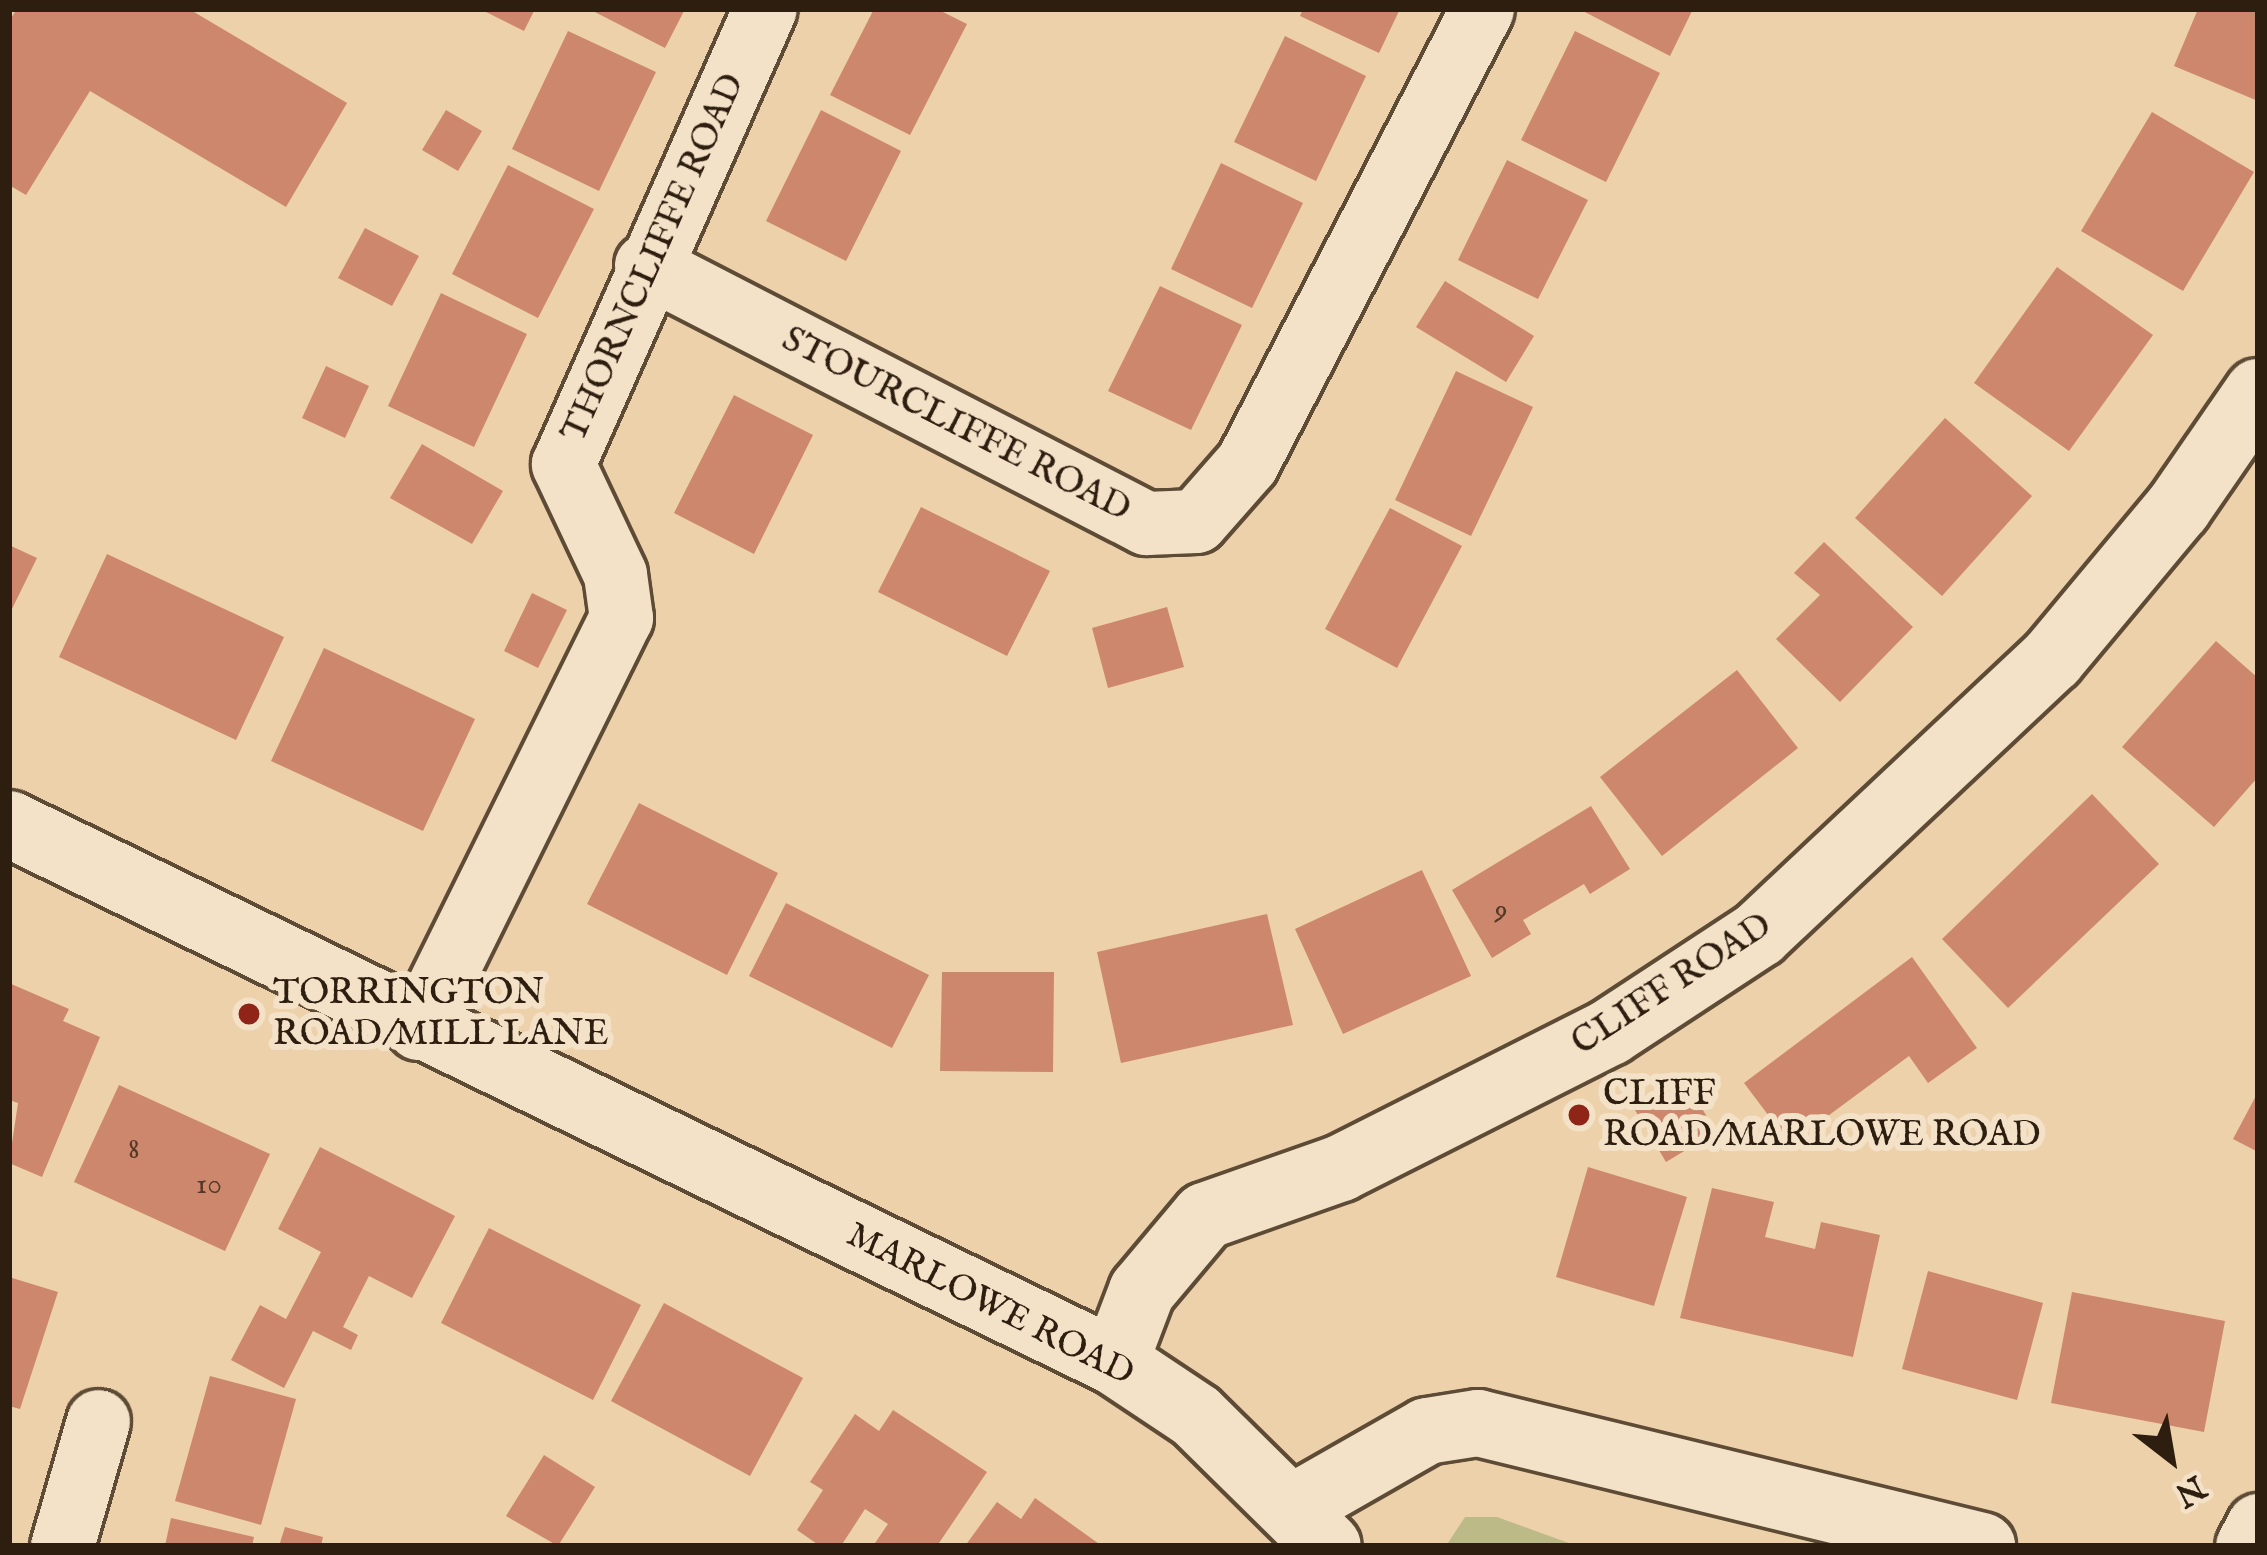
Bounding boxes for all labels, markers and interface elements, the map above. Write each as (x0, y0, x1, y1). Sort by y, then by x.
street label: THORNCLIFFE ROAD (553, 67, 755, 449)
street label: STOURCLIFFE ROAD (774, 318, 1138, 532)
house number: 9 (1494, 893, 1508, 929)
street label: CLIFF ROAD (1564, 904, 1780, 1066)
place label: TORRINGTON ROAD/MILL LANE (273, 971, 609, 1056)
marker: TORRINGTON ROAD/MILL LANE (236, 1001, 262, 1027)
place label: CLIFF ROAD/MARLOWE ROAD (1603, 1072, 2041, 1157)
marker: CLIFF ROAD/MARLOWE ROAD (1566, 1102, 1592, 1128)
house number: 8 (128, 1132, 140, 1168)
house number: 10 (196, 1167, 222, 1203)
street label: MARLOWE ROAD (839, 1214, 1141, 1396)
north arrow (2111, 1399, 2231, 1519)
text: N (2166, 1465, 2213, 1515)

